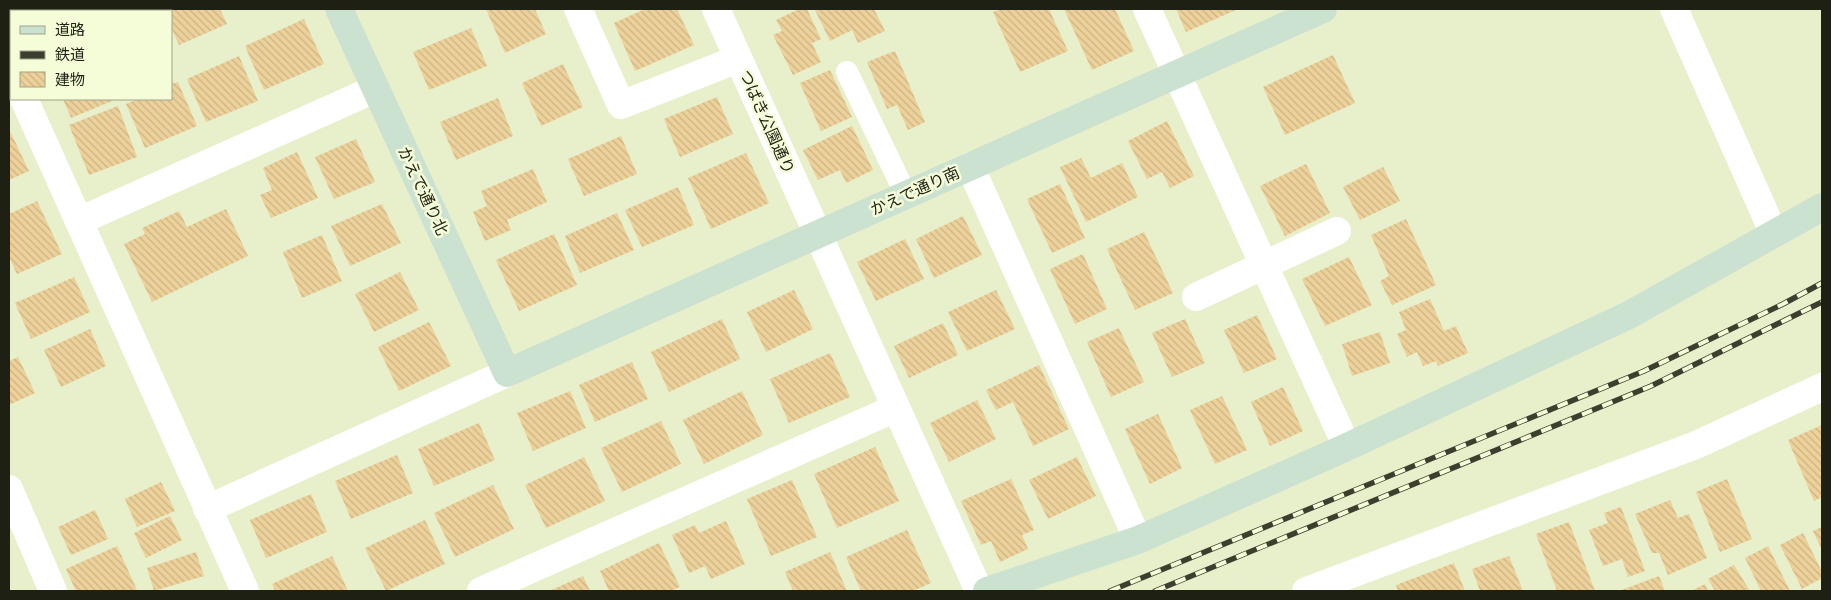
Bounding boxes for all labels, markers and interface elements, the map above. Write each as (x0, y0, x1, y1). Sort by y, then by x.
legend (10, 10, 172, 100)
text: 道路 (55, 21, 85, 39)
text: 鉄道 (55, 46, 85, 64)
street label: つばき公園通り (736, 67, 798, 177)
text: 建物 (55, 71, 85, 89)
street label: かえで通り北 (394, 144, 452, 238)
street label: かえで通り南 (867, 163, 963, 219)

